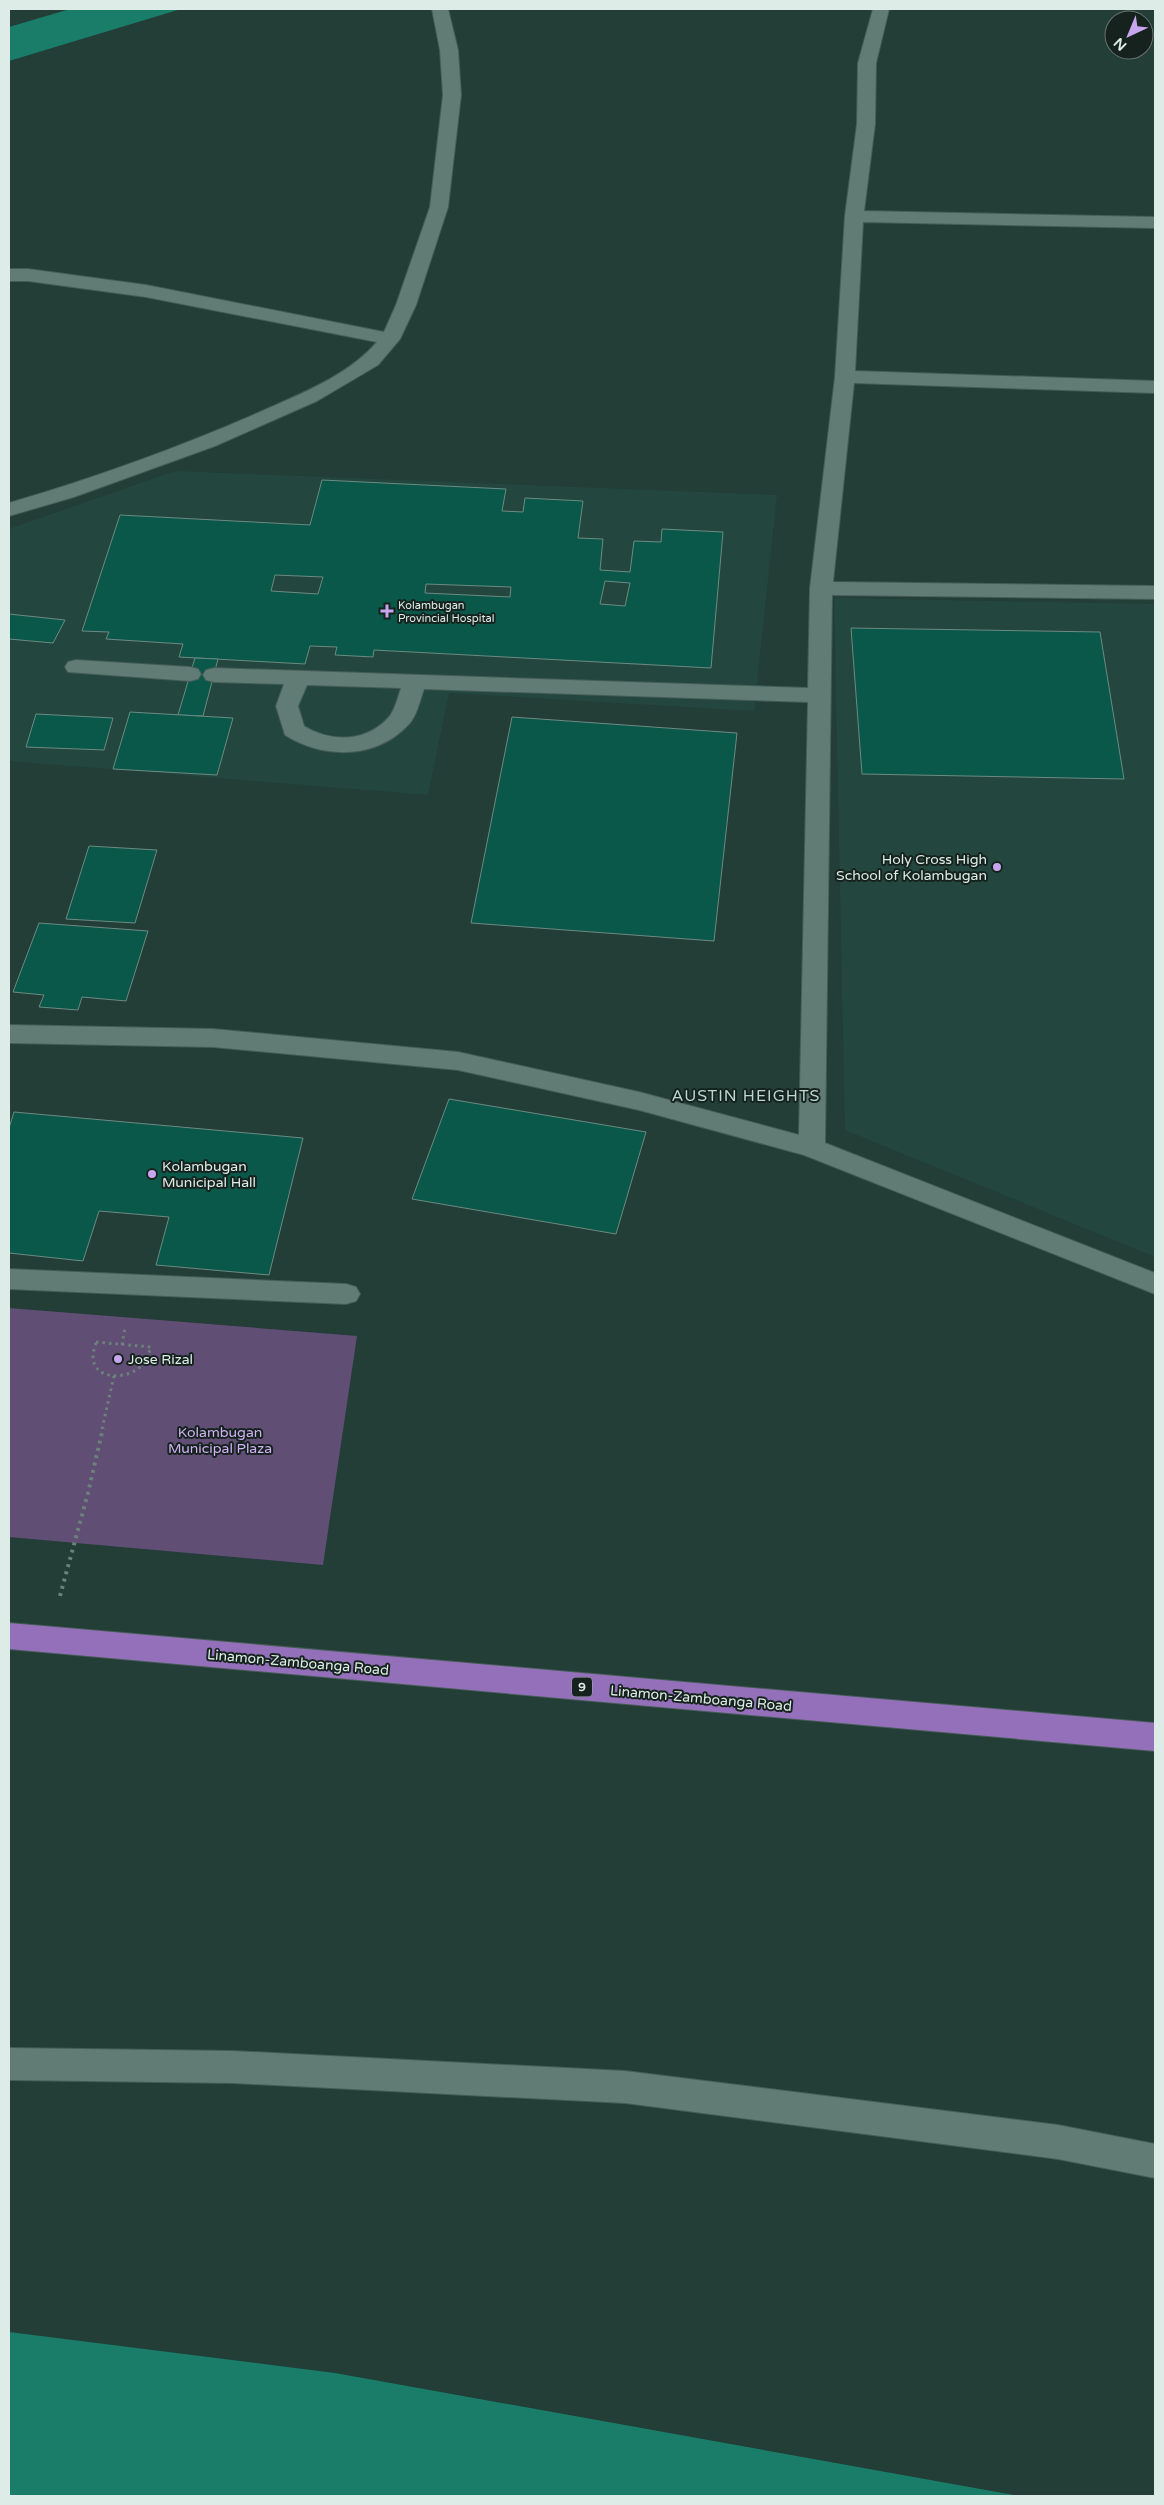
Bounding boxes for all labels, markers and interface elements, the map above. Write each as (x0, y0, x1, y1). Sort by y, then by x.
north arrow (1104, 10, 1154, 60)
text: N (1110, 34, 1130, 54)
place label: Kolambugan Provincial Hospital (398, 599, 495, 625)
marker: Kolambugan Provincial Hospital (380, 604, 394, 618)
place label: Holy Cross High School of Kolambugan (836, 851, 987, 884)
marker: Holy Cross High School of Kolambugan (991, 861, 1003, 873)
district label: AUSTIN HEIGHTS (672, 1086, 820, 1106)
place label: Kolambugan Municipal Hall (162, 1158, 256, 1191)
marker: Kolambugan Municipal Hall (146, 1168, 158, 1180)
place label: Jose Rizal (128, 1351, 193, 1368)
marker: Jose Rizal (112, 1353, 124, 1365)
park label: Kolambugan Municipal Plaza (168, 1424, 272, 1457)
street label: Linamon-Zamboanga Road (206, 1646, 390, 1679)
road number: 9 (572, 1678, 592, 1696)
street label: Linamon-Zamboanga Road (609, 1682, 793, 1715)

